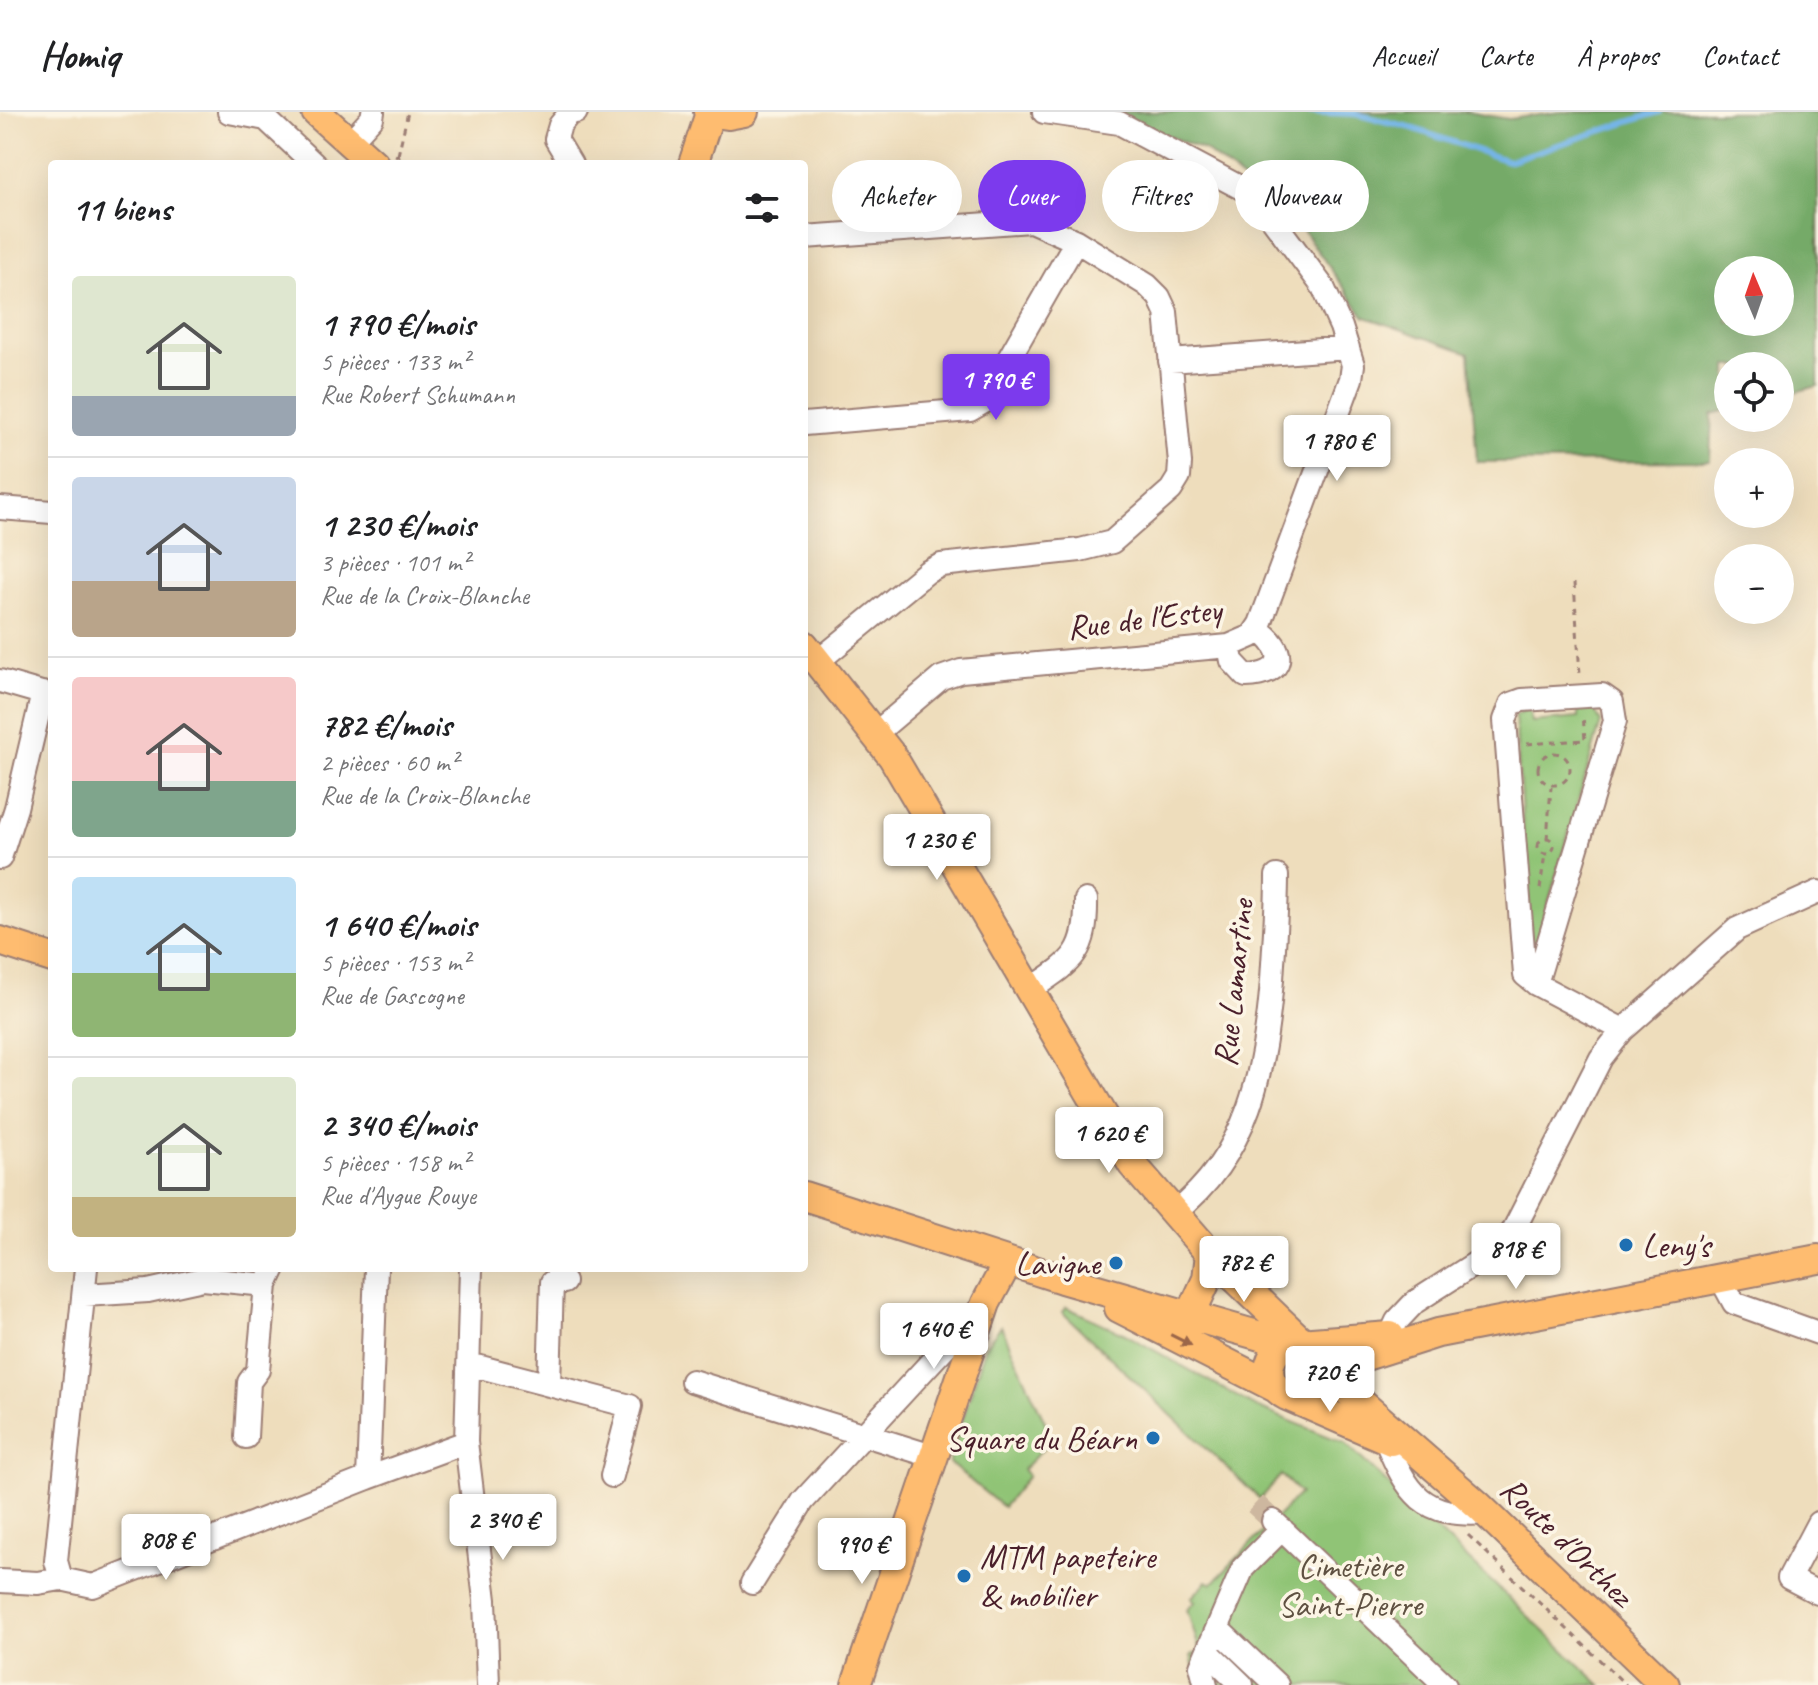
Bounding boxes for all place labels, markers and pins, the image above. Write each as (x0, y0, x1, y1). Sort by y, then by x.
pin: 1 790 € (922, 354, 1070, 422)
pin: 1 780 € (1263, 415, 1411, 483)
pin: 1 230 € (863, 814, 1011, 882)
pin: 1 620 € (1035, 1107, 1183, 1175)
pin: 818 € (1460, 1223, 1572, 1291)
place label: Leny's (1642, 1224, 1713, 1267)
pin: 782 € (1188, 1236, 1300, 1304)
marker: Leny's (1617, 1236, 1635, 1254)
place label: Lavigne (1015, 1242, 1102, 1285)
marker: Lavigne (1107, 1254, 1125, 1272)
pin: 1 640 € (860, 1303, 1008, 1371)
pin: 720 € (1274, 1346, 1386, 1414)
place label: Square du Béarn (946, 1417, 1138, 1460)
marker: Square du Béarn (1144, 1429, 1162, 1447)
pin: 2 340 € (429, 1494, 577, 1562)
pin: 808 € (110, 1514, 222, 1582)
pin: 990 € (806, 1518, 918, 1586)
place label: MTM papeteire & mobilier (980, 1535, 1157, 1617)
marker: MTM papeteire & mobilier (955, 1567, 973, 1585)

